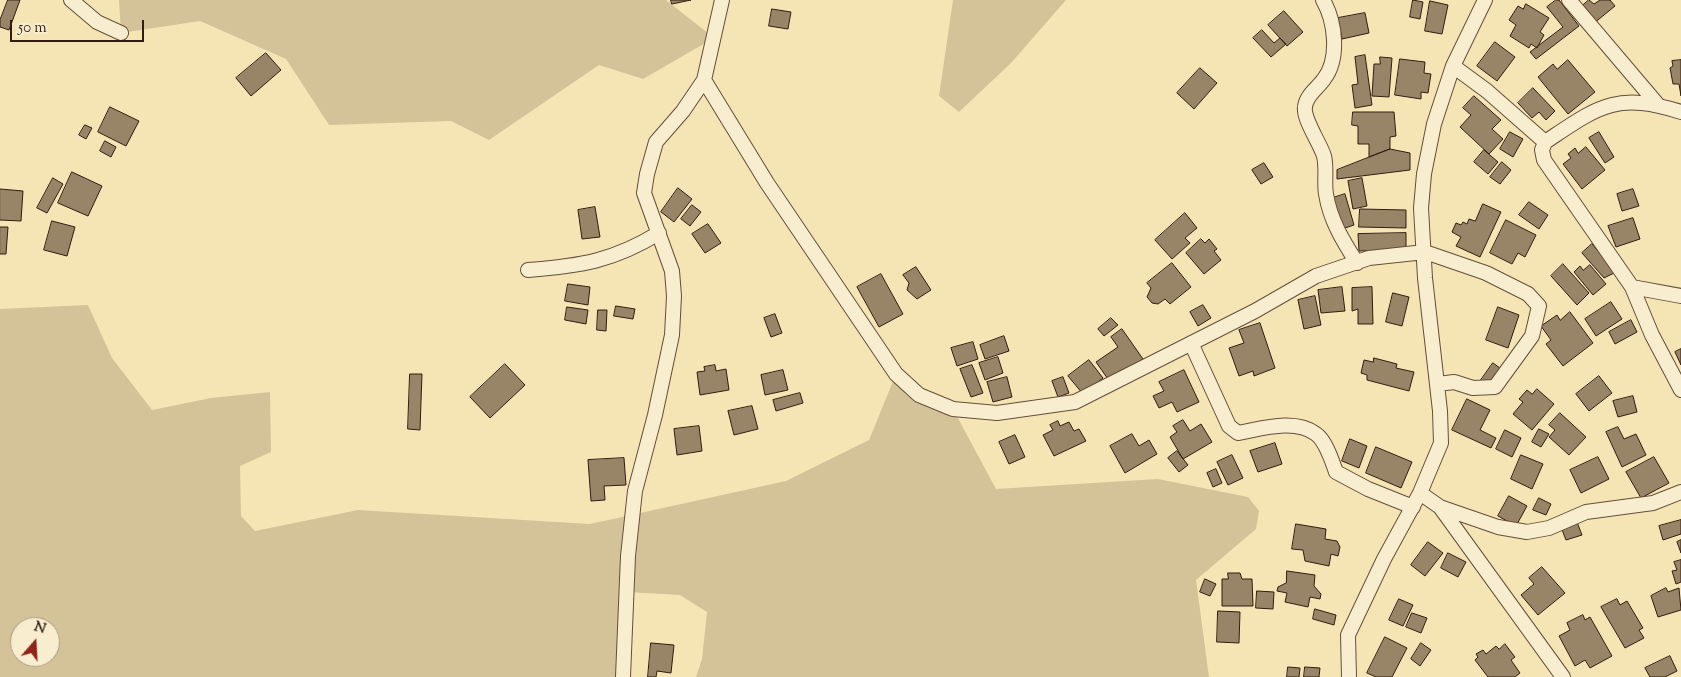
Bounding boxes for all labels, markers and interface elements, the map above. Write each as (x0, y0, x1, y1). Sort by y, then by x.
scale bar (12, 10, 146, 42)
text: 50 m (18, 18, 47, 39)
north arrow (10, 617, 60, 667)
text: N (31, 617, 48, 640)

